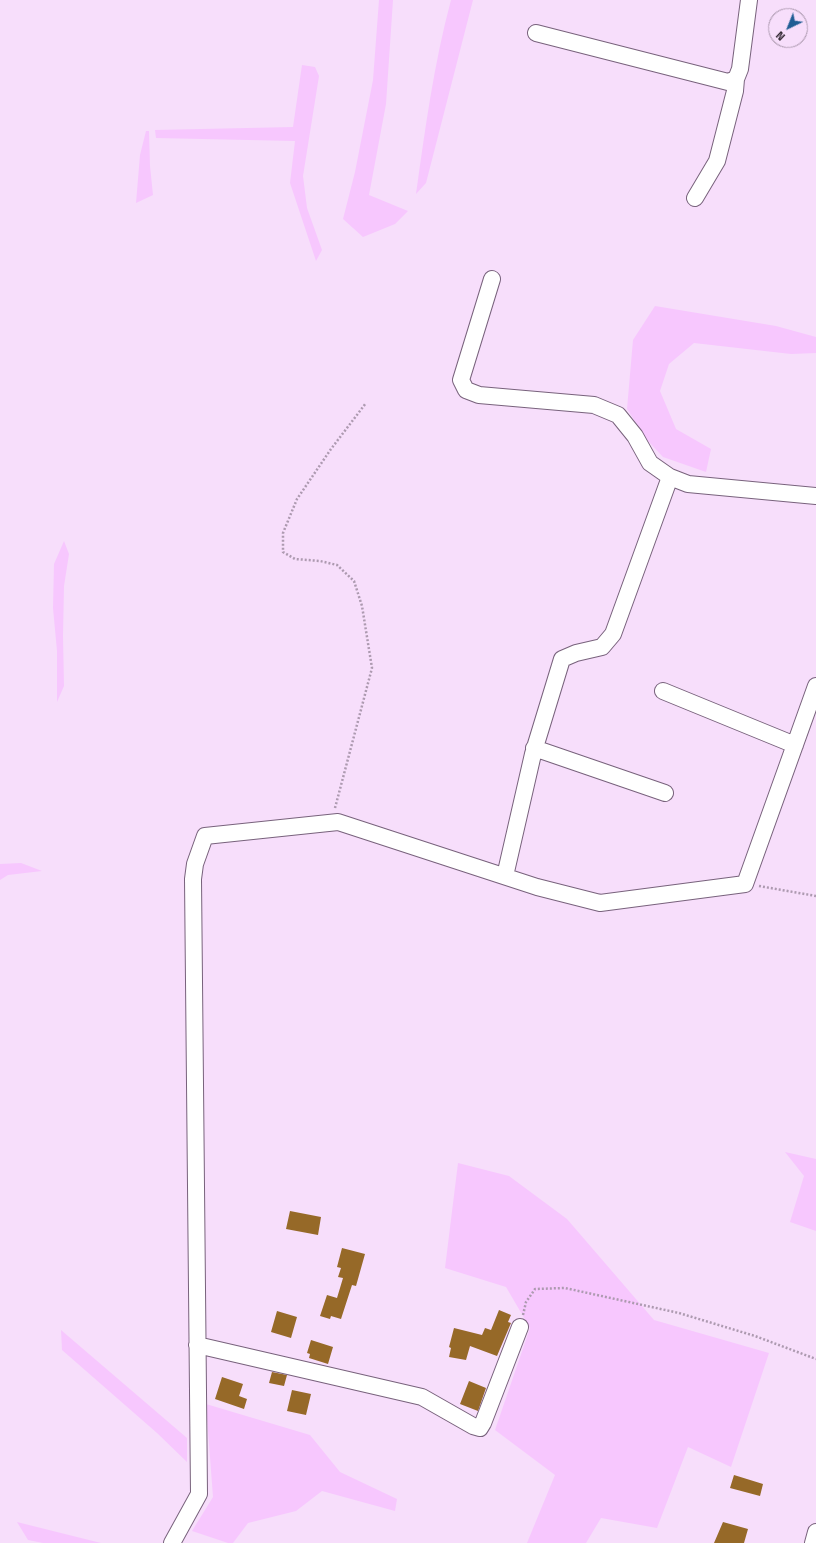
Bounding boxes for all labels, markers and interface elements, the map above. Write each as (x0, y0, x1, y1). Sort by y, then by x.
north arrow (768, 8, 808, 48)
text: N (772, 28, 789, 44)

